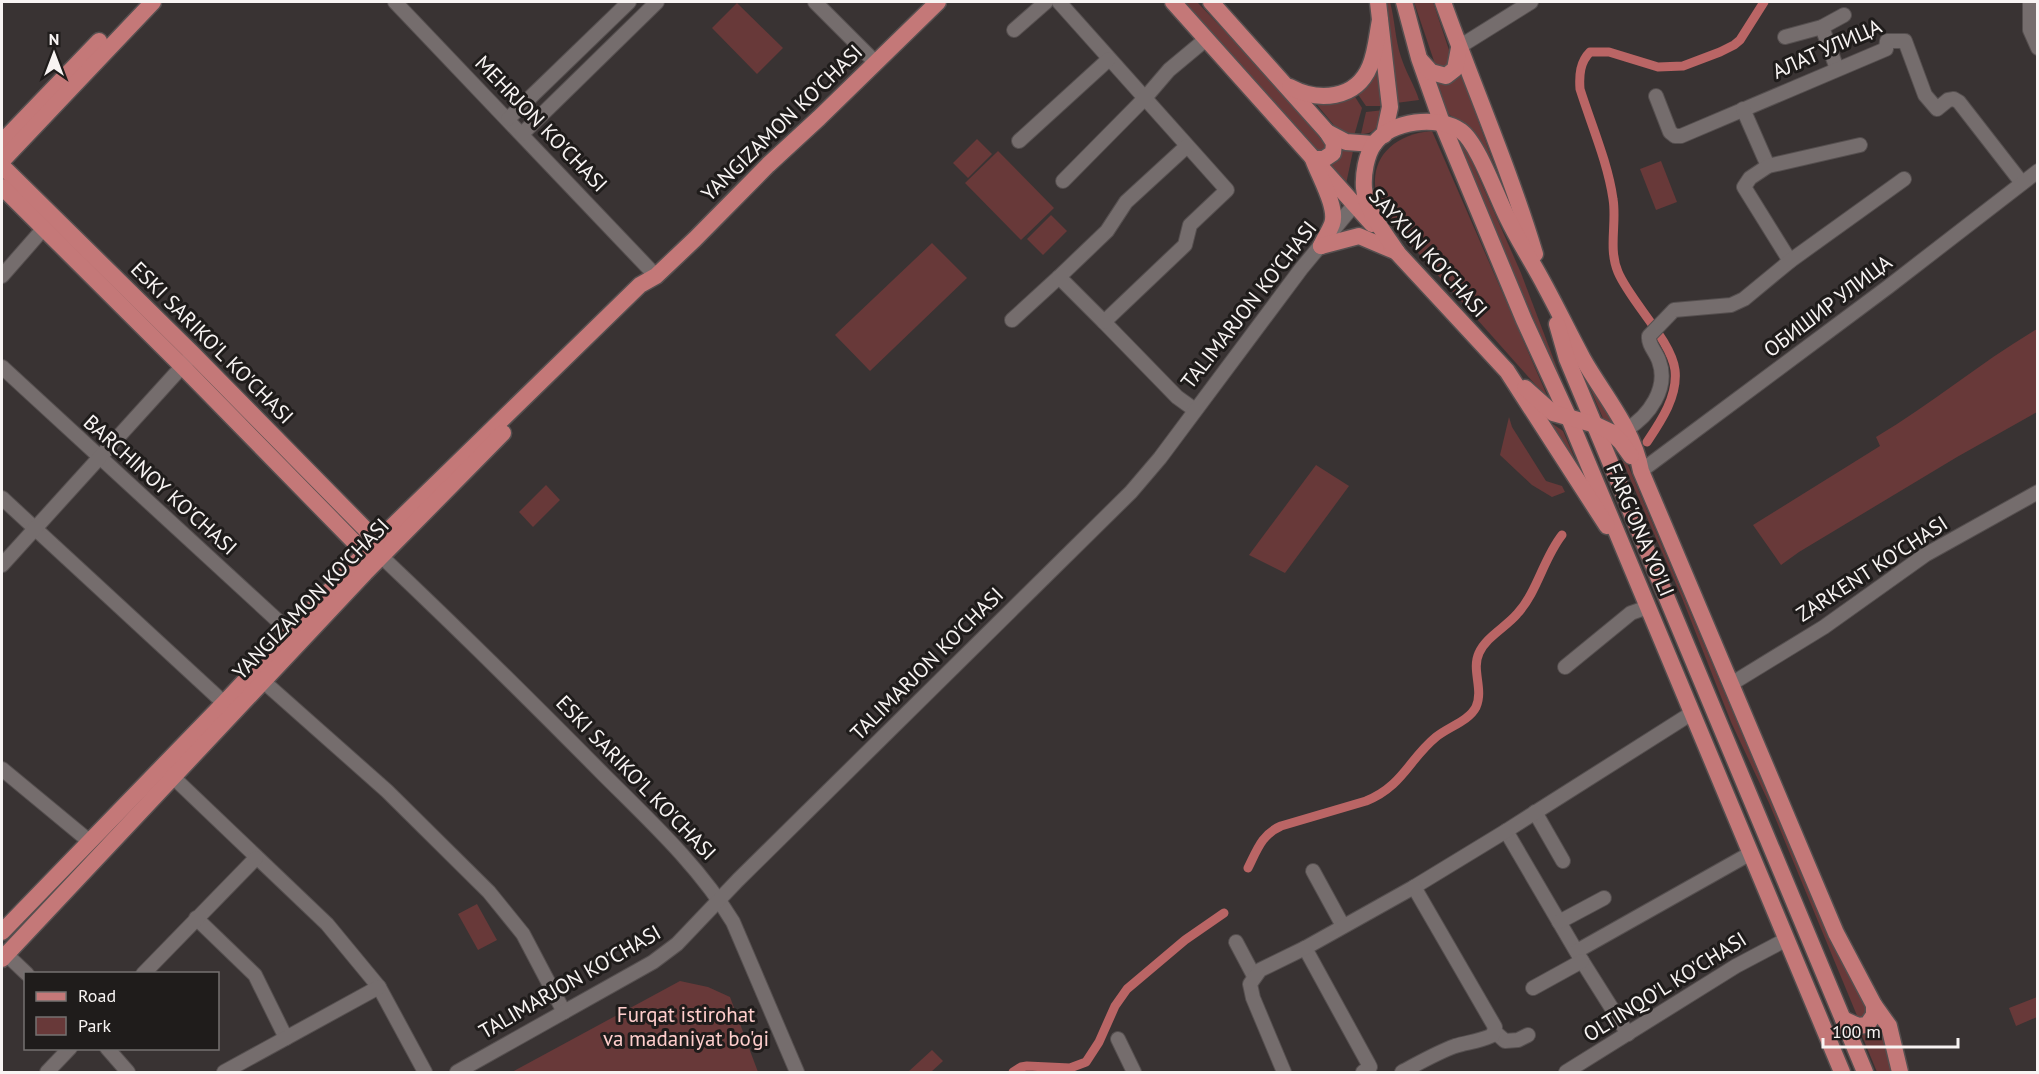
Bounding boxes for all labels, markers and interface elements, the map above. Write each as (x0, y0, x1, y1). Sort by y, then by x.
street label: АЛАТ УЛИЦА (1768, 12, 1886, 85)
north arrow (24, 24, 84, 84)
text: N (49, 29, 59, 49)
street label: YANGIZAMON KO'CHASI (695, 38, 868, 207)
street label: MEHRJON KO'CHASI (469, 50, 613, 198)
street label: SAYXUN KO'CHASI (1363, 183, 1493, 323)
street label: TALIMARJON KO'CHASI (1175, 215, 1323, 394)
street label: ОБИШИР УЛИЦА (1758, 248, 1898, 363)
street label: ESKI SARIKO'L KO'CHASI (125, 256, 299, 430)
street label: BARCHINOY KO'CHASI (78, 409, 243, 561)
street label: FARG'ONA YO'LI (1600, 459, 1681, 601)
street label: ZARKENT KO'CHASI (1791, 510, 1953, 628)
street label: YANGIZAMON KO'CHASI (226, 512, 395, 685)
street label: TALIMARJON KO'CHASI (844, 581, 1009, 746)
street label: ESKI SARIKO'L KO'CHASI (551, 689, 722, 866)
street label: TALIMARJON KO'CHASI (474, 918, 666, 1045)
street label: OLTINQO'L KO'CHASI (1578, 925, 1751, 1048)
legend (24, 972, 219, 1050)
text: Road (78, 984, 116, 1007)
park label: Furqat istirohat va madaniyat bo'gi (603, 1001, 769, 1052)
scale bar (1823, 1011, 1958, 1049)
text: Park (78, 1014, 111, 1037)
text: 100 m (1832, 1020, 1881, 1043)

